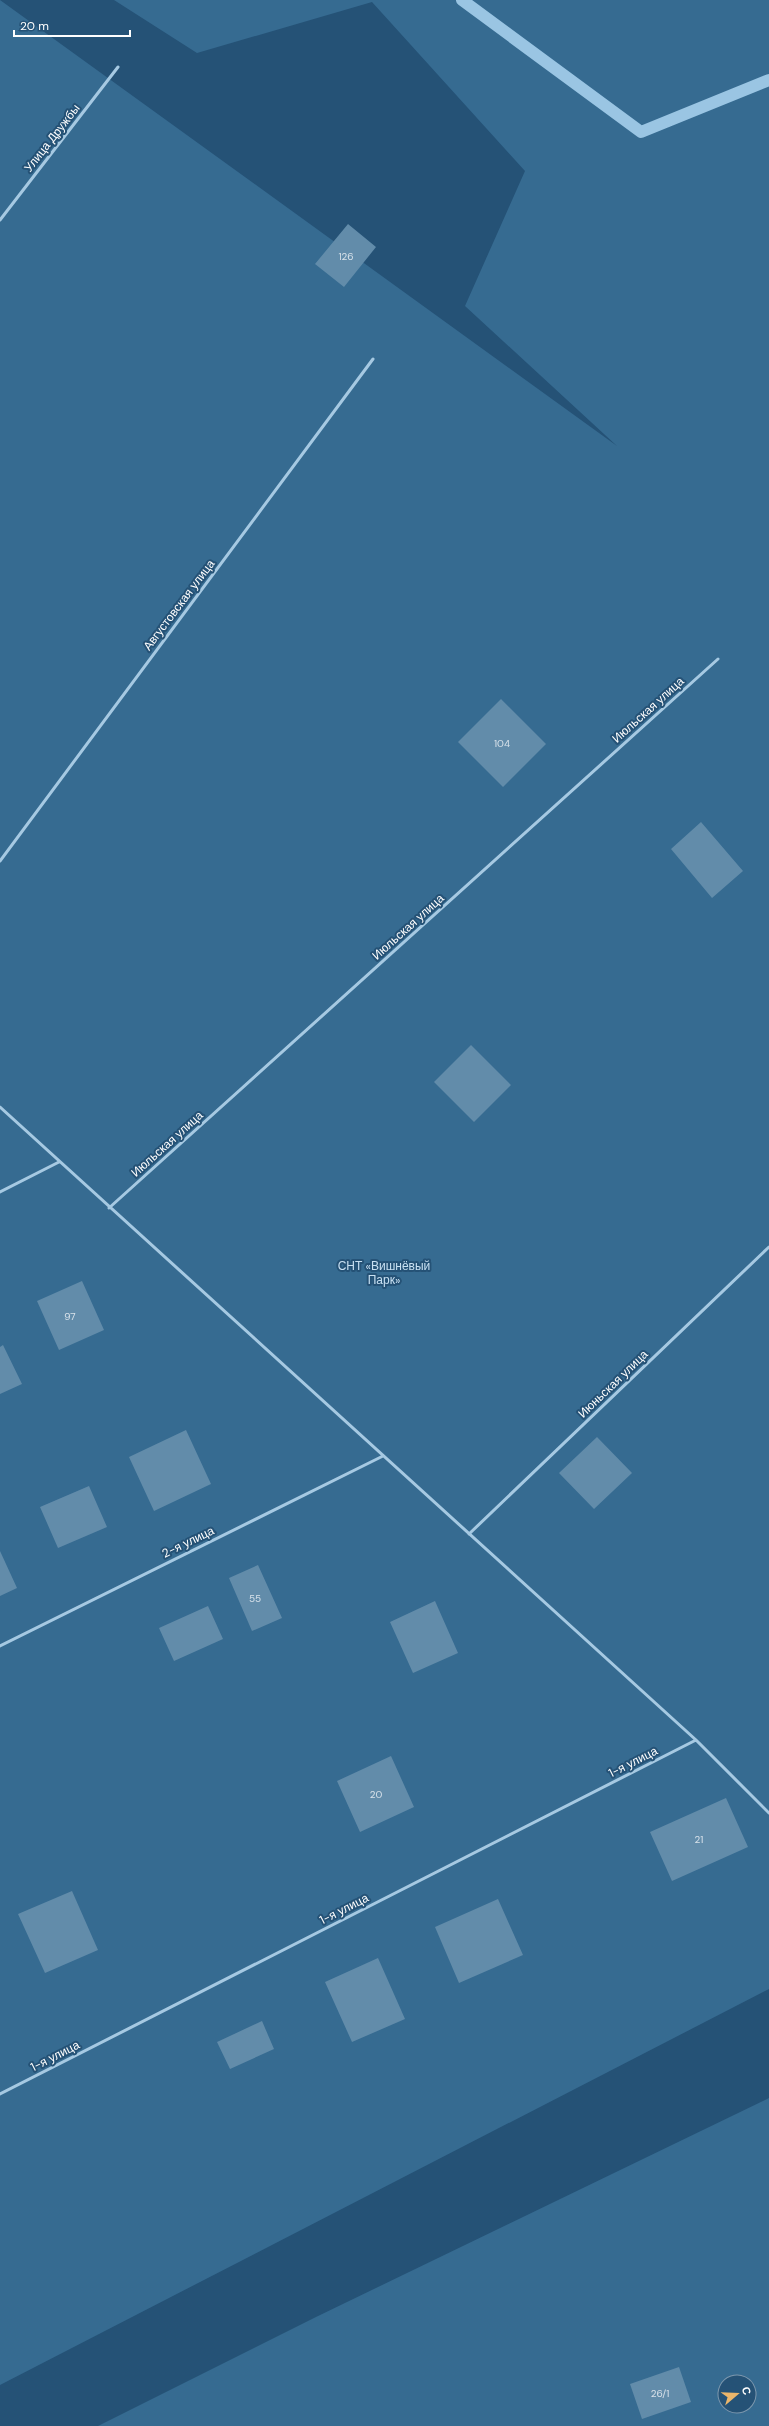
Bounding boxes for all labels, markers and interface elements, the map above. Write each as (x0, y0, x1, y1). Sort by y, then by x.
scale bar (14, 12, 130, 38)
text: 20 m (20, 18, 49, 34)
street label: Улица Дружбы (21, 101, 83, 175)
house number: 126 (338, 250, 354, 263)
street label: Августовская улица (140, 556, 219, 654)
street label: Июльская улица (609, 673, 688, 747)
house number: 104 (494, 737, 510, 750)
street label: Июльская улица (369, 890, 448, 964)
street label: Июльская улица (128, 1107, 207, 1181)
park label: СНТ «Вишнёвый Парк» (338, 1258, 430, 1288)
house number: 97 (64, 1310, 76, 1323)
street label: Июньская улица (575, 1346, 652, 1421)
street label: 2-я улица (159, 1522, 217, 1561)
house number: 55 (249, 1592, 261, 1605)
street label: 1-я улица (606, 1743, 660, 1781)
house number: 20 (370, 1788, 382, 1801)
house number: 21 (695, 1833, 703, 1846)
street label: 1-я улица (317, 1890, 371, 1928)
street label: 1-я улица (28, 2037, 82, 2075)
north arrow (717, 2374, 757, 2414)
text: С (739, 2385, 754, 2397)
house number: 26/1 (651, 2387, 669, 2400)

